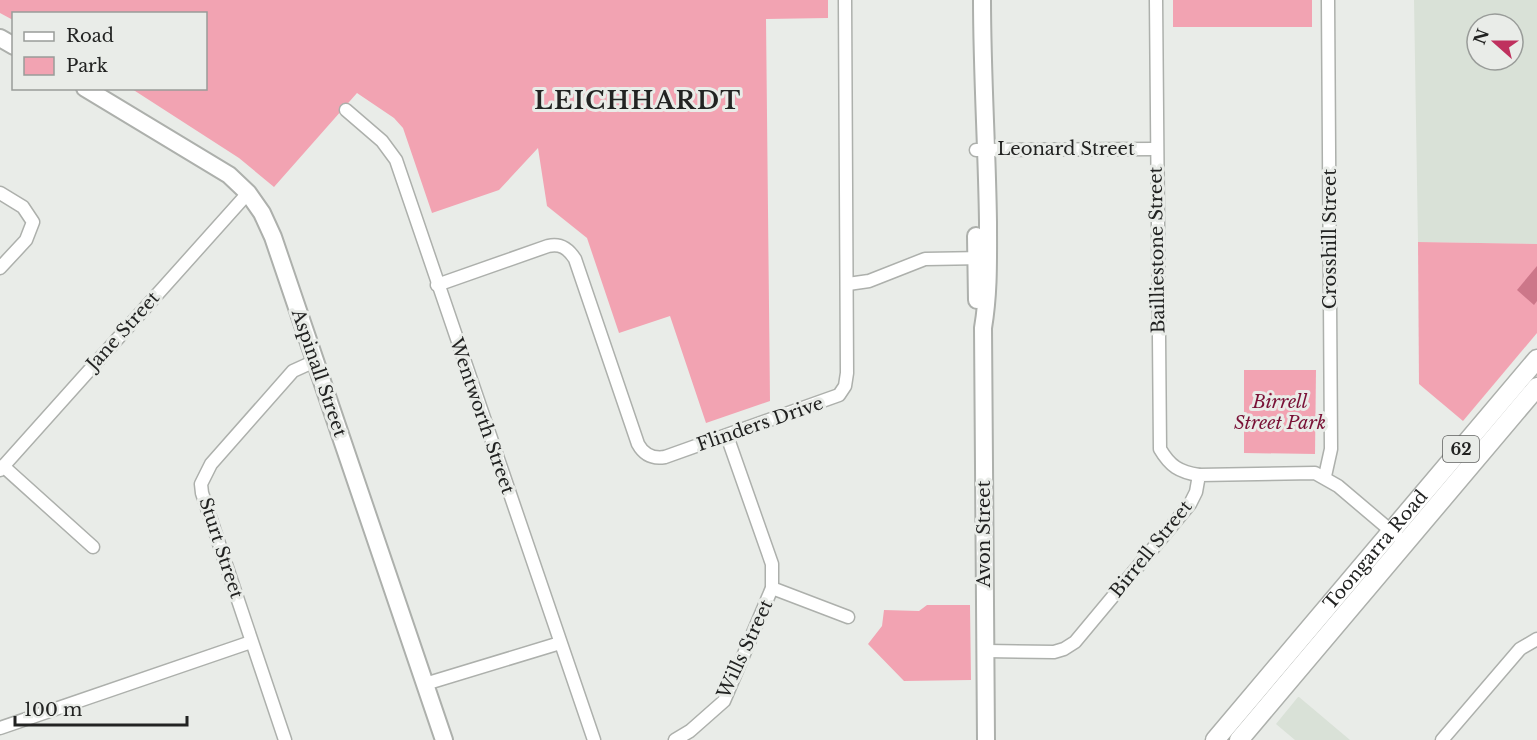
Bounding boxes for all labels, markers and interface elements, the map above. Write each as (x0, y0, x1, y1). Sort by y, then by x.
legend (12, 12, 207, 90)
north arrow (1465, 12, 1525, 72)
text: Road (66, 25, 114, 47)
text: N (1469, 26, 1493, 47)
text: Park (66, 55, 108, 77)
district label: LEICHHARDT (534, 86, 742, 115)
street label: Leonard Street (997, 138, 1135, 160)
street label: Bailliestone Street (1145, 166, 1169, 334)
street label: Crosshill Street (1319, 169, 1341, 309)
street label: Jane Street (81, 287, 164, 376)
street label: Aspinall Street (286, 305, 351, 440)
street label: Wentworth Street (445, 334, 519, 497)
park label: Birrell Street Park (1234, 391, 1326, 434)
street label: Flinders Drive (694, 392, 826, 456)
road number: 62 (1443, 436, 1479, 462)
street label: Avon Street (973, 480, 995, 588)
street label: Toongarra Road (1319, 486, 1432, 614)
street label: Sturt Street (194, 495, 248, 602)
street label: Birrell Street (1105, 496, 1197, 602)
street label: Wills Street (712, 596, 778, 703)
scale bar (15, 689, 188, 727)
text: 100 m (24, 699, 82, 721)

